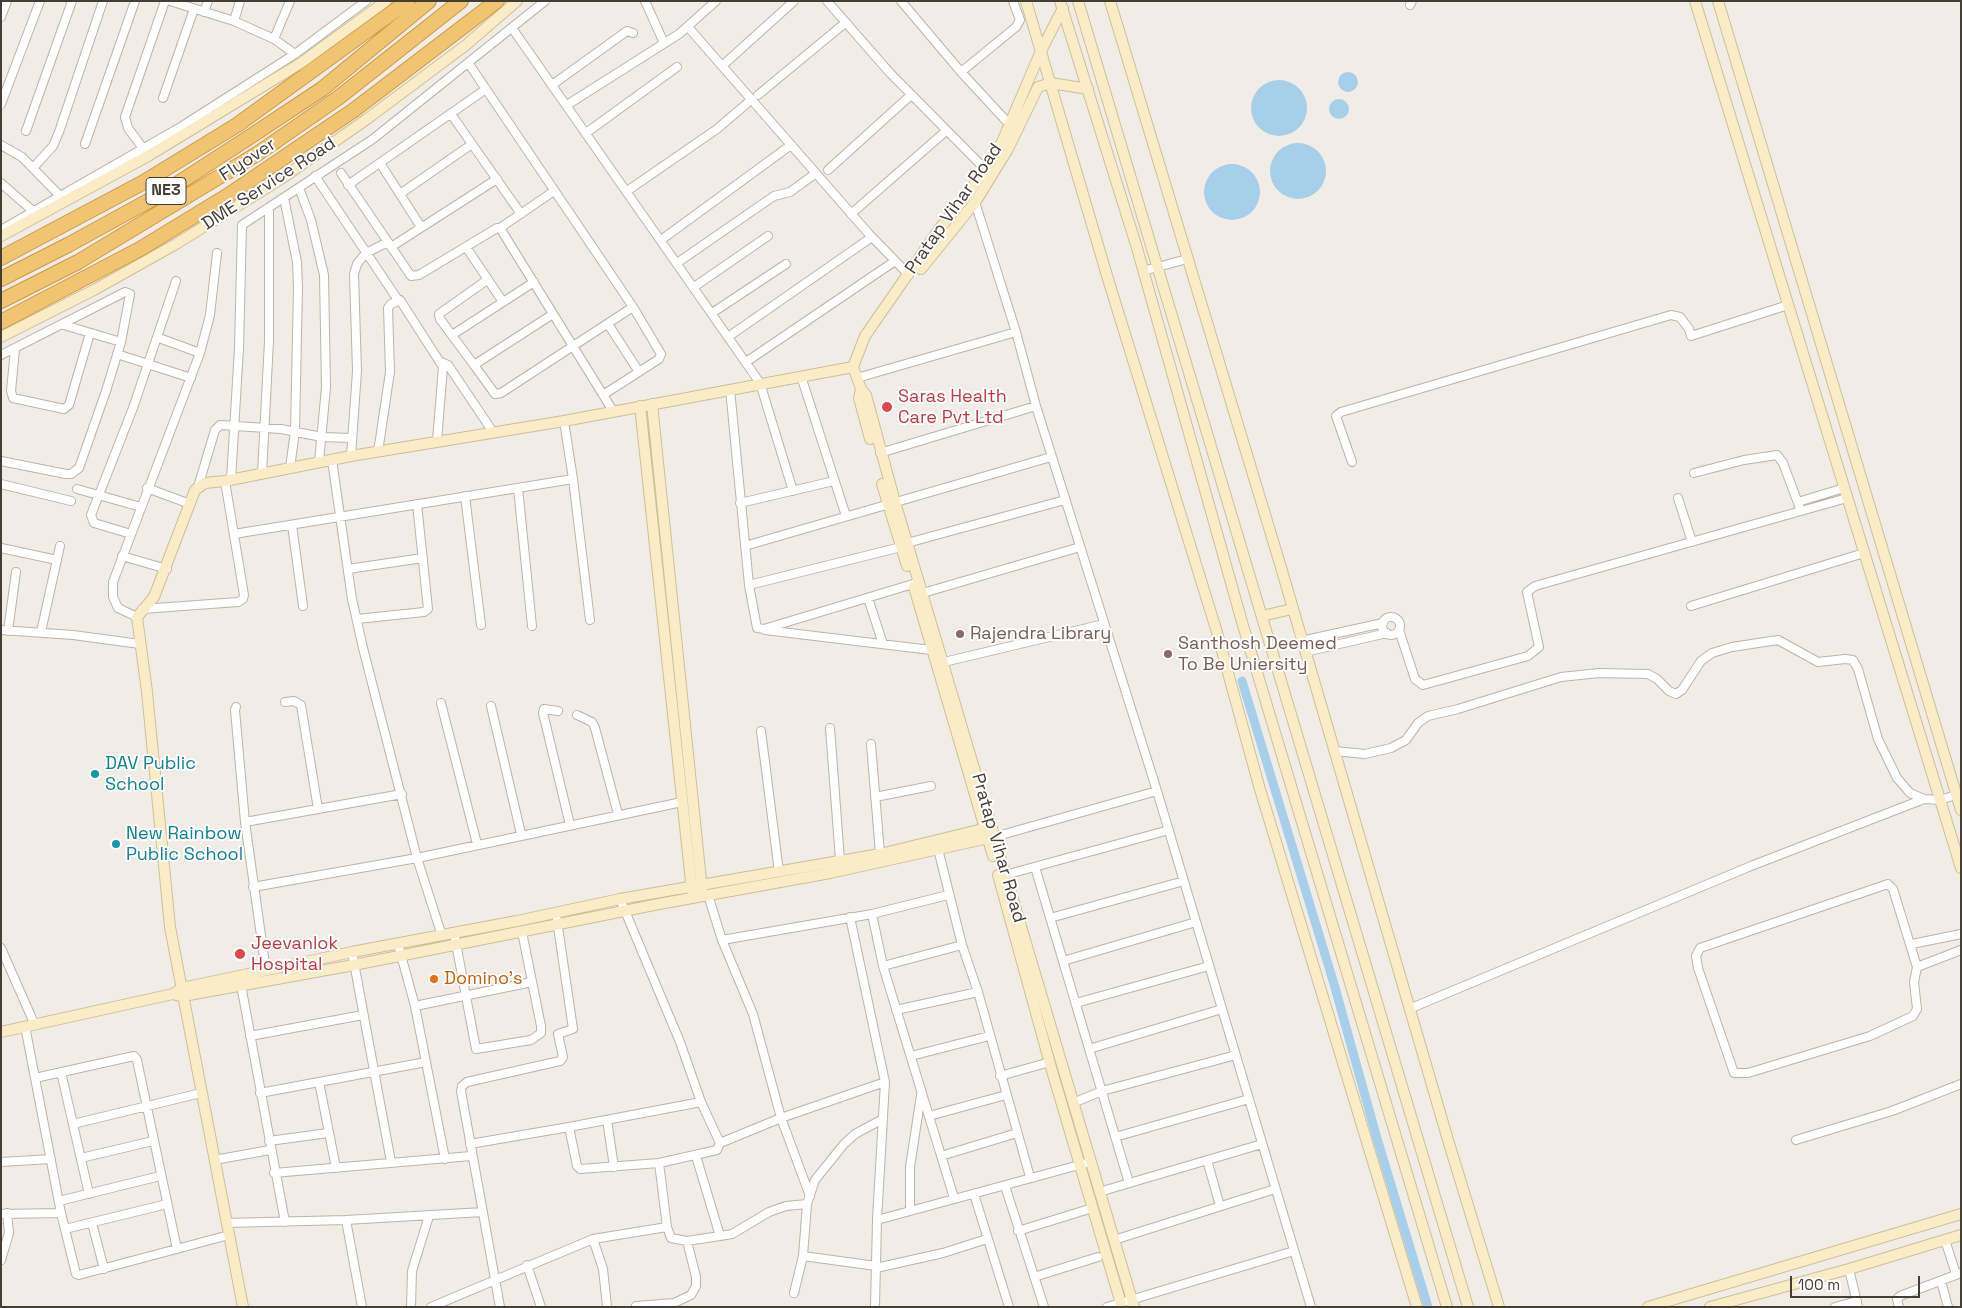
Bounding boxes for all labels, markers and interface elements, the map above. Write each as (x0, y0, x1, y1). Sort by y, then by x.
street label: DME Service Road (198, 133, 340, 235)
street label: Flyover (216, 134, 280, 186)
street label: Pratap Vihar Road (901, 140, 1007, 278)
road number: NE3 (146, 178, 186, 205)
place label: Saras Health Care Pvt Ltd (898, 386, 1007, 428)
marker: Saras Health Care Pvt Ltd (880, 400, 894, 414)
place label: Rajendra Library (970, 623, 1111, 645)
marker: Rajendra Library (954, 628, 966, 640)
place label: Santhosh Deemed To Be Uniersity (1178, 633, 1337, 676)
marker: Santhosh Deemed To Be Uniersity (1162, 648, 1174, 660)
place label: DAV Public School (105, 753, 196, 796)
marker: DAV Public School (89, 768, 101, 780)
street label: Pratap Vihar Road (966, 771, 1030, 925)
place label: New Rainbow Public School (126, 823, 243, 866)
marker: New Rainbow Public School (110, 838, 122, 850)
place label: Jeevanlok Hospital (251, 933, 338, 976)
marker: Jeevanlok Hospital (233, 947, 247, 961)
place label: Domino's (444, 968, 522, 990)
marker: Domino's (428, 973, 440, 985)
scale bar (1792, 1266, 1922, 1298)
text: 100 m (1798, 1275, 1840, 1294)

